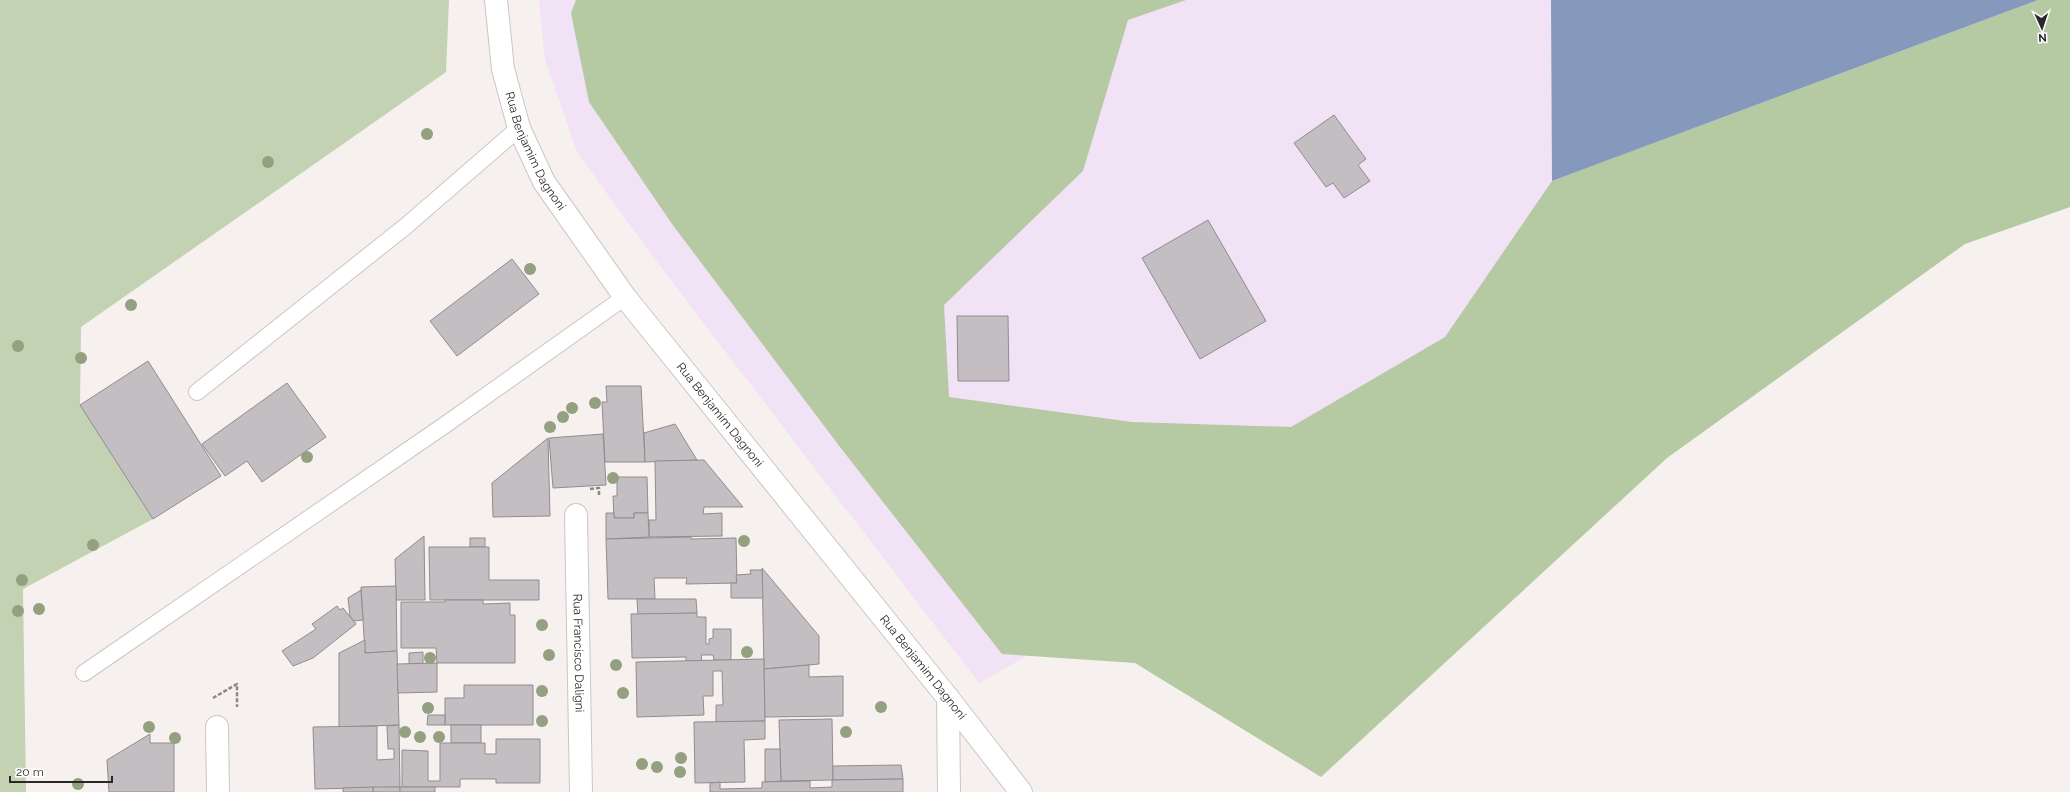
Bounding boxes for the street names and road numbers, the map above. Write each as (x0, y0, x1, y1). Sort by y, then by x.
street label: Rua Benjamim Dagnoni (502, 90, 569, 213)
street label: Rua Benjamim Dagnoni (674, 360, 766, 470)
street label: Rua Francisco Daligni (570, 594, 587, 712)
street label: Rua Benjamim Dagnoni (877, 612, 969, 722)

